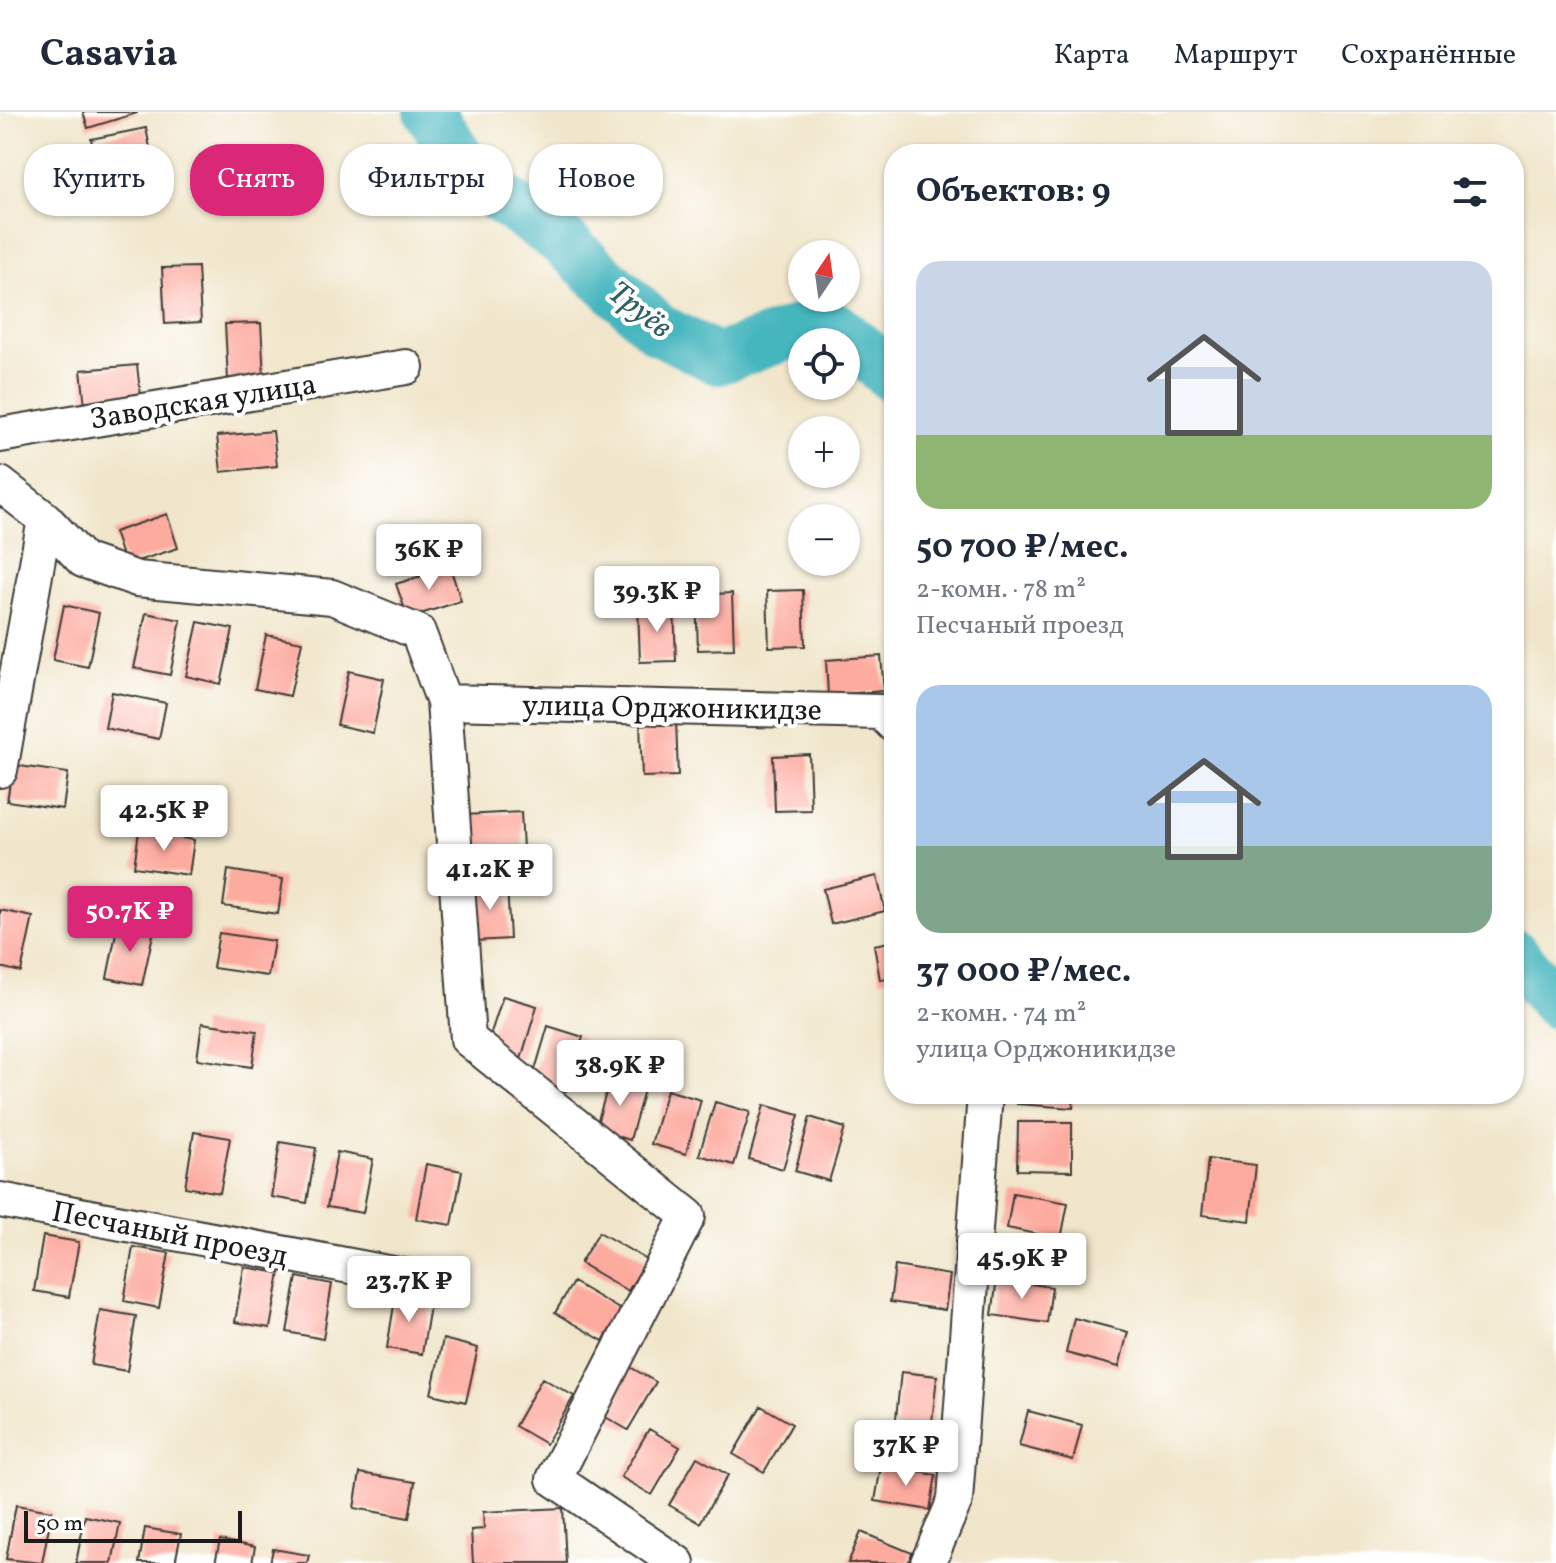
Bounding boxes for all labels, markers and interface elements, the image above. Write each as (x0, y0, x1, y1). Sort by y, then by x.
text: Casavia (40, 29, 178, 82)
text: Карта (1054, 36, 1130, 75)
text: Маршрут (1174, 36, 1297, 75)
text: Сохранённые (1341, 36, 1516, 75)
chip: Купить (24, 144, 174, 216)
chip: Снять (190, 144, 324, 216)
chip: Фильтры (340, 144, 513, 216)
chip: Новое (529, 144, 663, 216)
text: Объектов: 9 (916, 169, 1111, 216)
icon: filters (1448, 170, 1492, 214)
north arrow (788, 240, 860, 312)
map controls (788, 240, 860, 576)
water label: Труёв (598, 272, 680, 350)
icon: home (1132, 313, 1276, 457)
button: locate (788, 328, 860, 400)
street label: Заводская улица (87, 364, 320, 442)
button: + (788, 416, 860, 488)
button: − (788, 504, 860, 576)
pin: 36K ₽ (373, 524, 485, 592)
text: 50 700 ₽/мес. (916, 525, 1129, 572)
text: 36K ₽ (394, 532, 464, 568)
pin: 39.3K ₽ (583, 566, 731, 634)
text: 2-комн. · 78 m² (916, 572, 1086, 608)
text: 39.3K ₽ (612, 574, 702, 610)
text: Песчаный проезд (916, 608, 1124, 644)
street label: улица Орджоникидзе (522, 685, 822, 733)
icon: home (1132, 737, 1276, 881)
pin: 42.5K ₽ (90, 785, 238, 853)
text: 42.5K ₽ (119, 793, 209, 829)
pin: 41.2K ₽ (416, 844, 564, 912)
text: 41.2K ₽ (446, 852, 534, 888)
pin: 50.7K ₽ (56, 886, 204, 954)
text: 50.7K ₽ (85, 894, 175, 930)
text: 37 000 ₽/мес. (916, 949, 1131, 996)
text: 2-комн. · 74 m² (916, 996, 1086, 1032)
text: улица Орджоникидзе (916, 1032, 1176, 1068)
pin: 38.9K ₽ (546, 1040, 694, 1108)
text: 38.9K ₽ (575, 1048, 665, 1084)
street label: Песчаный проезд (48, 1191, 291, 1278)
pin: 45.9K ₽ (948, 1233, 1096, 1301)
text: 45.9K ₽ (976, 1241, 1068, 1277)
pin: 23.7K ₽ (335, 1256, 483, 1324)
text: 23.7K ₽ (365, 1264, 453, 1300)
pin: 37K ₽ (850, 1420, 962, 1488)
text: 37K ₽ (872, 1428, 940, 1464)
scale bar (24, 1507, 242, 1543)
text: 50 m (36, 1509, 83, 1540)

